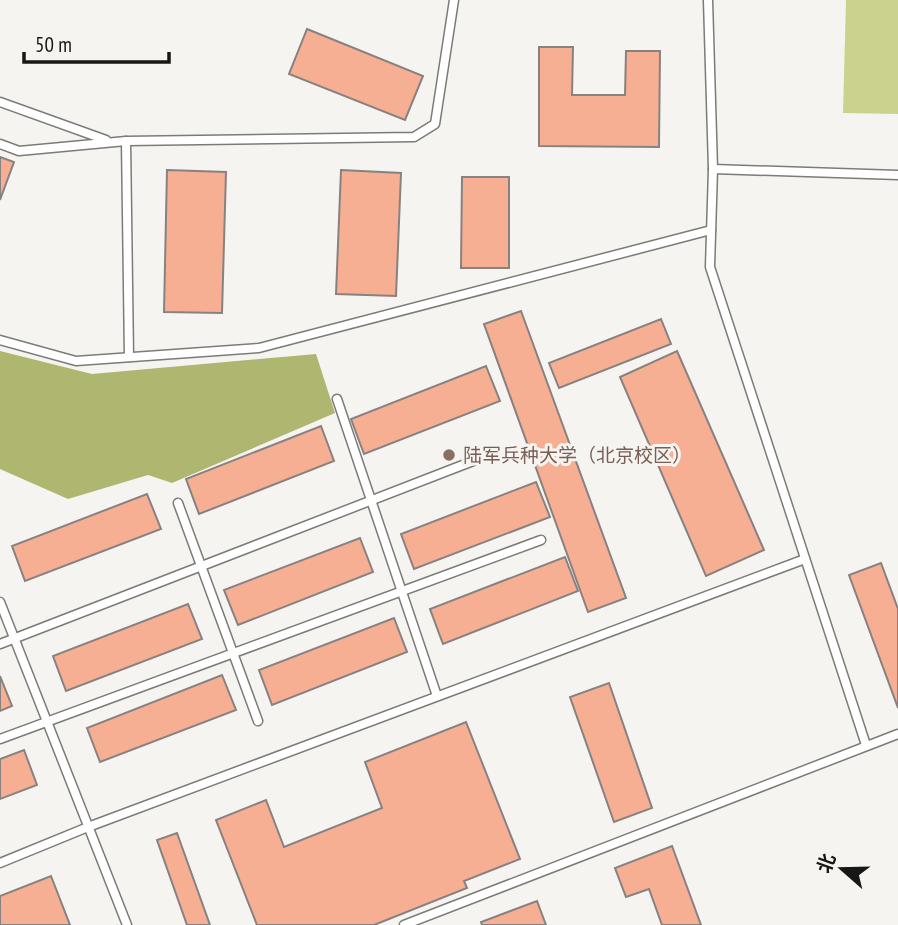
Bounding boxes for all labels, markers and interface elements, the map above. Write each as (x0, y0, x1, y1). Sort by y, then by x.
scale bar (24, 21, 170, 65)
text: 50 m (35, 31, 72, 58)
place label: 陆军兵种大学（北京校区） (463, 443, 691, 467)
marker: 陆军兵种大学（北京校区） (441, 447, 457, 463)
north arrow (807, 834, 877, 904)
text: 北 (811, 850, 841, 876)

